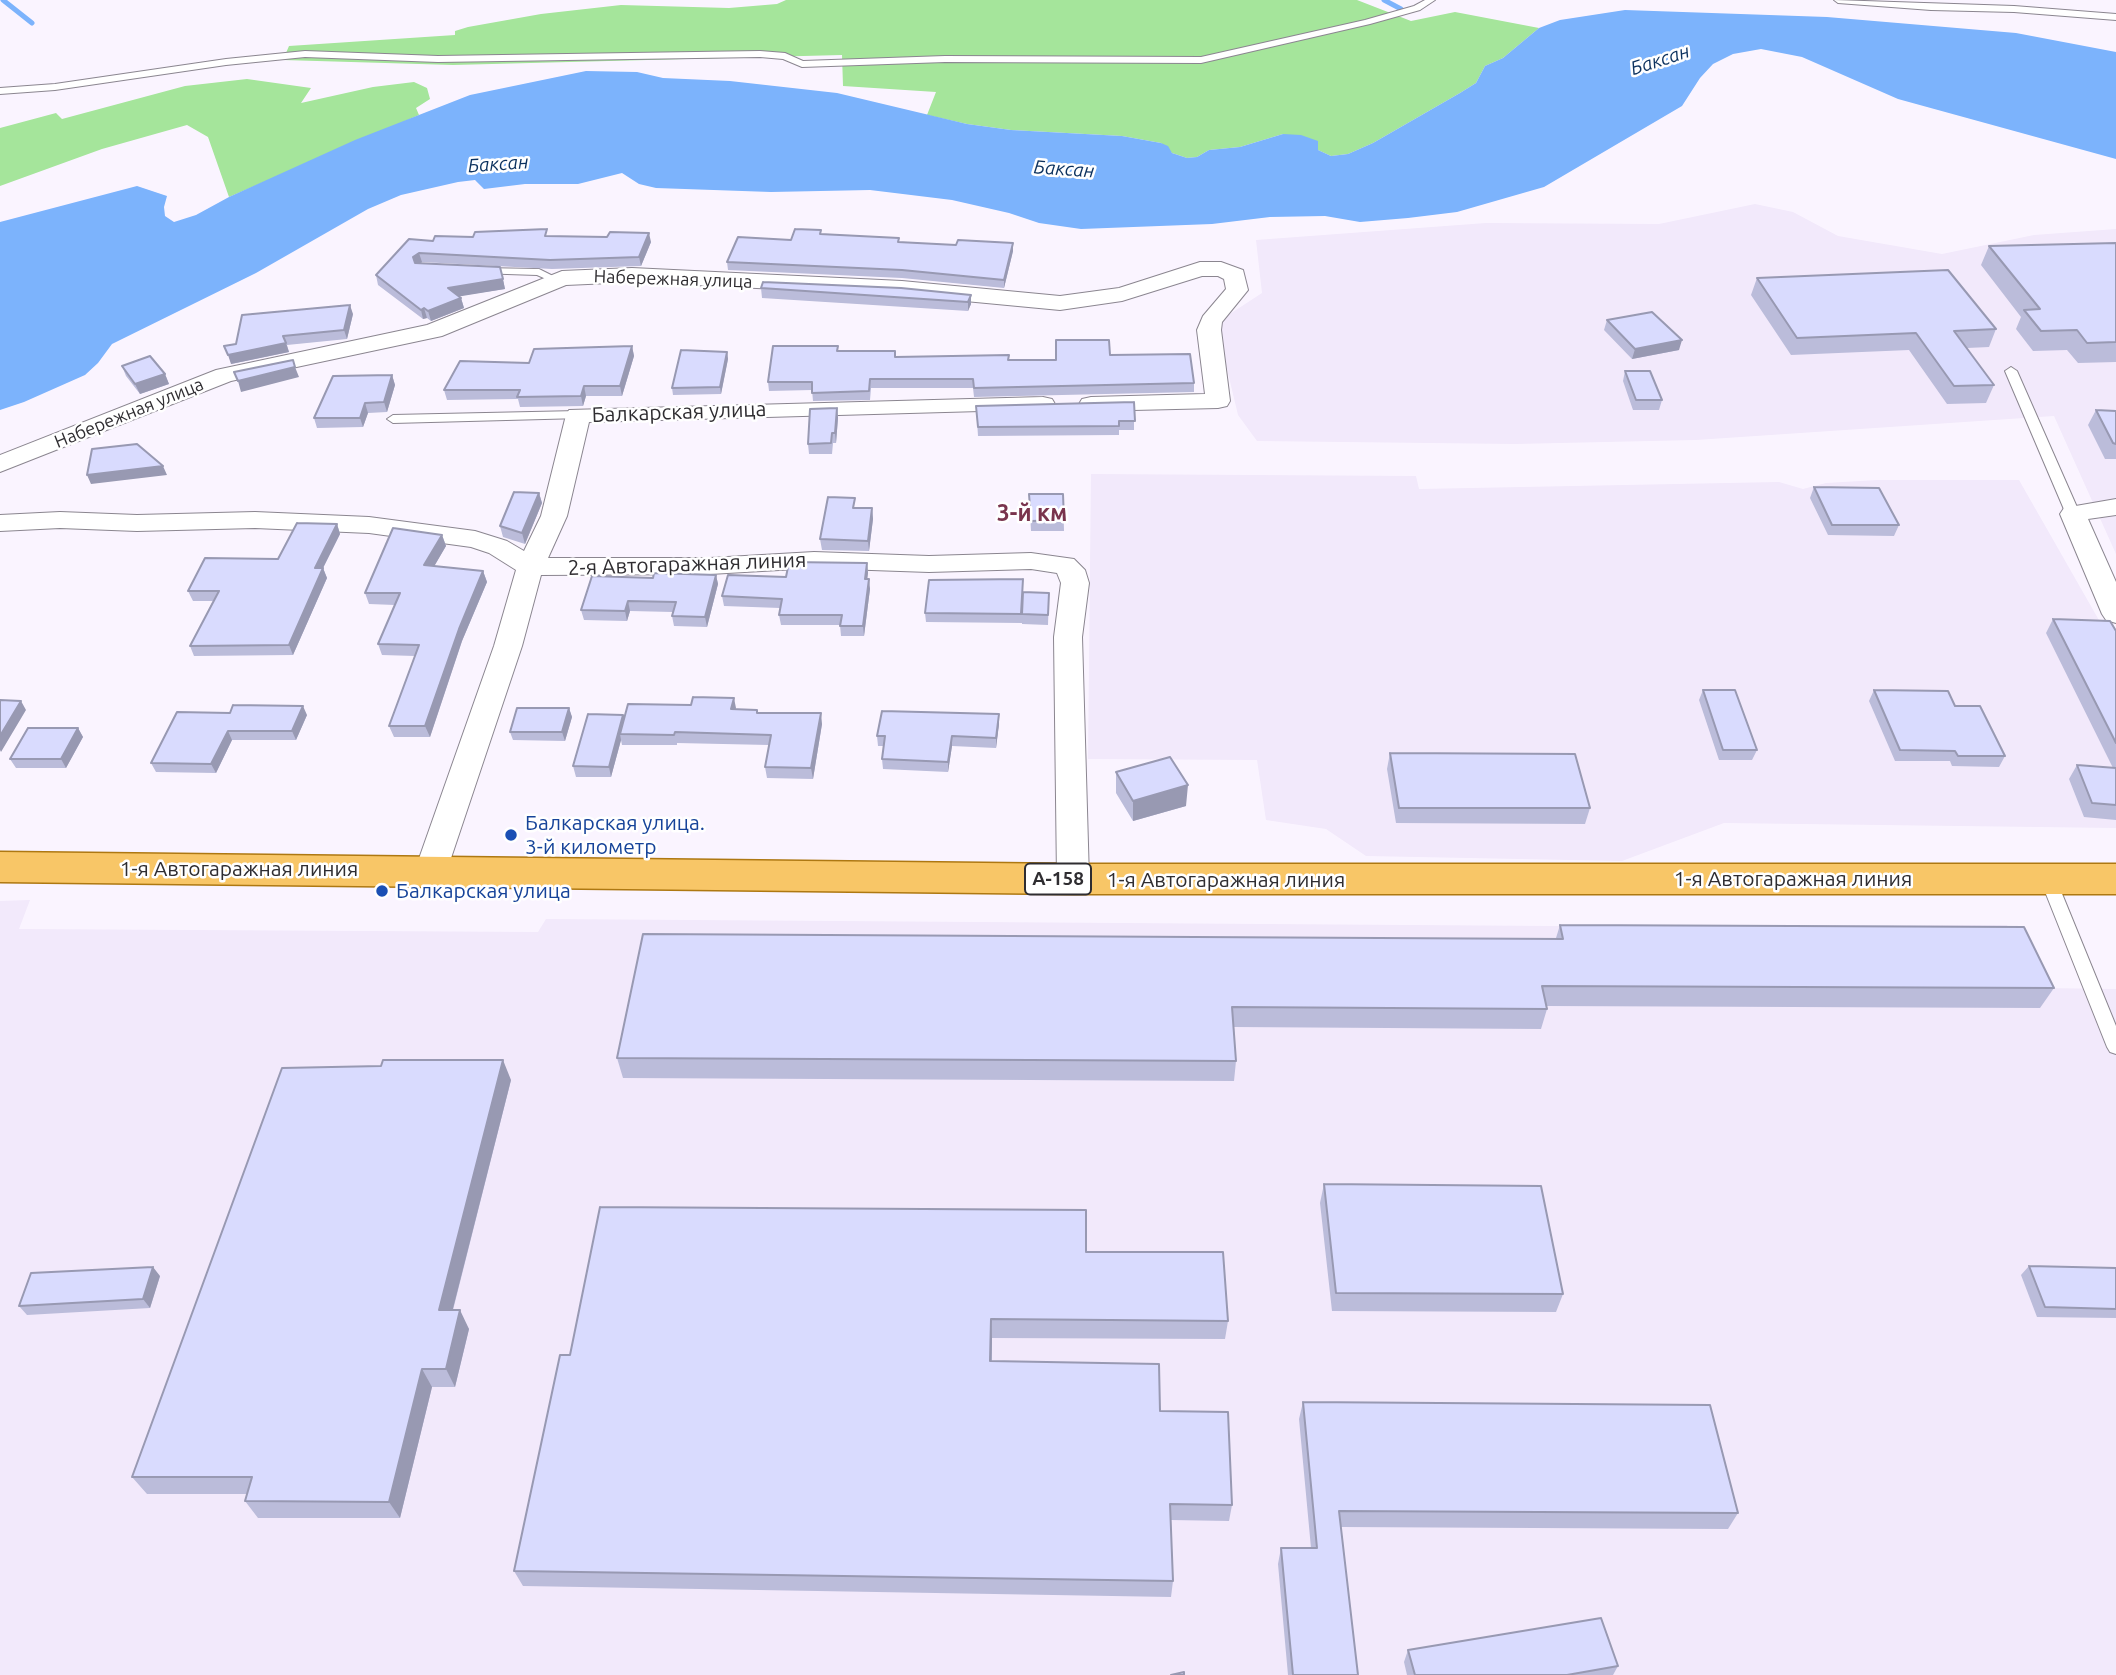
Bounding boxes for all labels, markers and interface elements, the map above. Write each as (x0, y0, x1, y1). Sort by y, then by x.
water label: Баксан (1628, 40, 1692, 80)
water label: Баксан (467, 151, 529, 177)
water label: Баксан (1033, 156, 1095, 182)
street label: Набережная улица (593, 265, 753, 293)
street label: Набережная улица (51, 373, 207, 453)
street label: Балкарская улица (591, 396, 767, 428)
district label: 3-й км (997, 499, 1067, 527)
street label: 2-я Автогаражная линия (567, 547, 807, 581)
place label: Балкарская улица. 3-й километр (525, 810, 705, 860)
marker: Балкарская улица. 3-й километр (503, 827, 519, 843)
street label: 1-я Автогаражная линия (120, 856, 358, 882)
road number: А-158 (1025, 864, 1091, 894)
street label: 1-я Автогаражная линия (1674, 866, 1912, 892)
street label: 1-я Автогаражная линия (1107, 867, 1345, 893)
place label: Балкарская улица (396, 878, 571, 904)
marker: Балкарская улица (374, 883, 390, 899)

